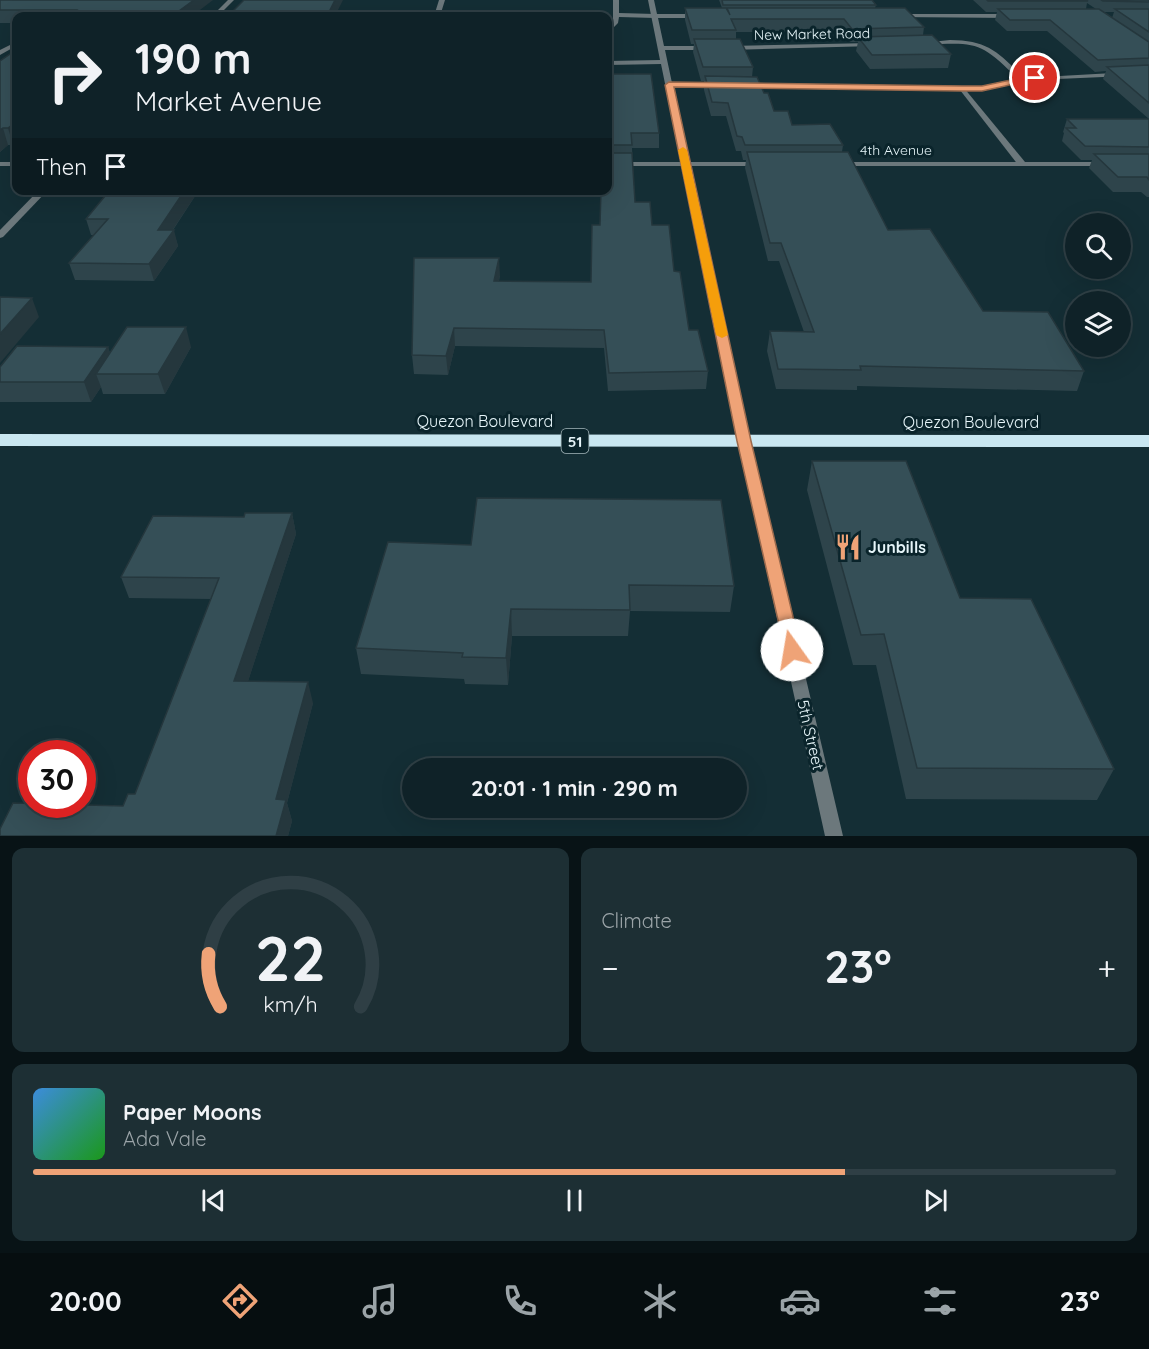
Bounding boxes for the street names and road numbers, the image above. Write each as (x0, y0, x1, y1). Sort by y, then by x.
street label: New Market Road (754, 24, 870, 44)
street label: 4th Avenue (860, 141, 932, 159)
street label: Quezon Boulevard (417, 411, 553, 431)
street label: Quezon Boulevard (903, 412, 1039, 432)
road number: 51 (562, 429, 588, 453)
street label: 5th Street (793, 698, 829, 772)

